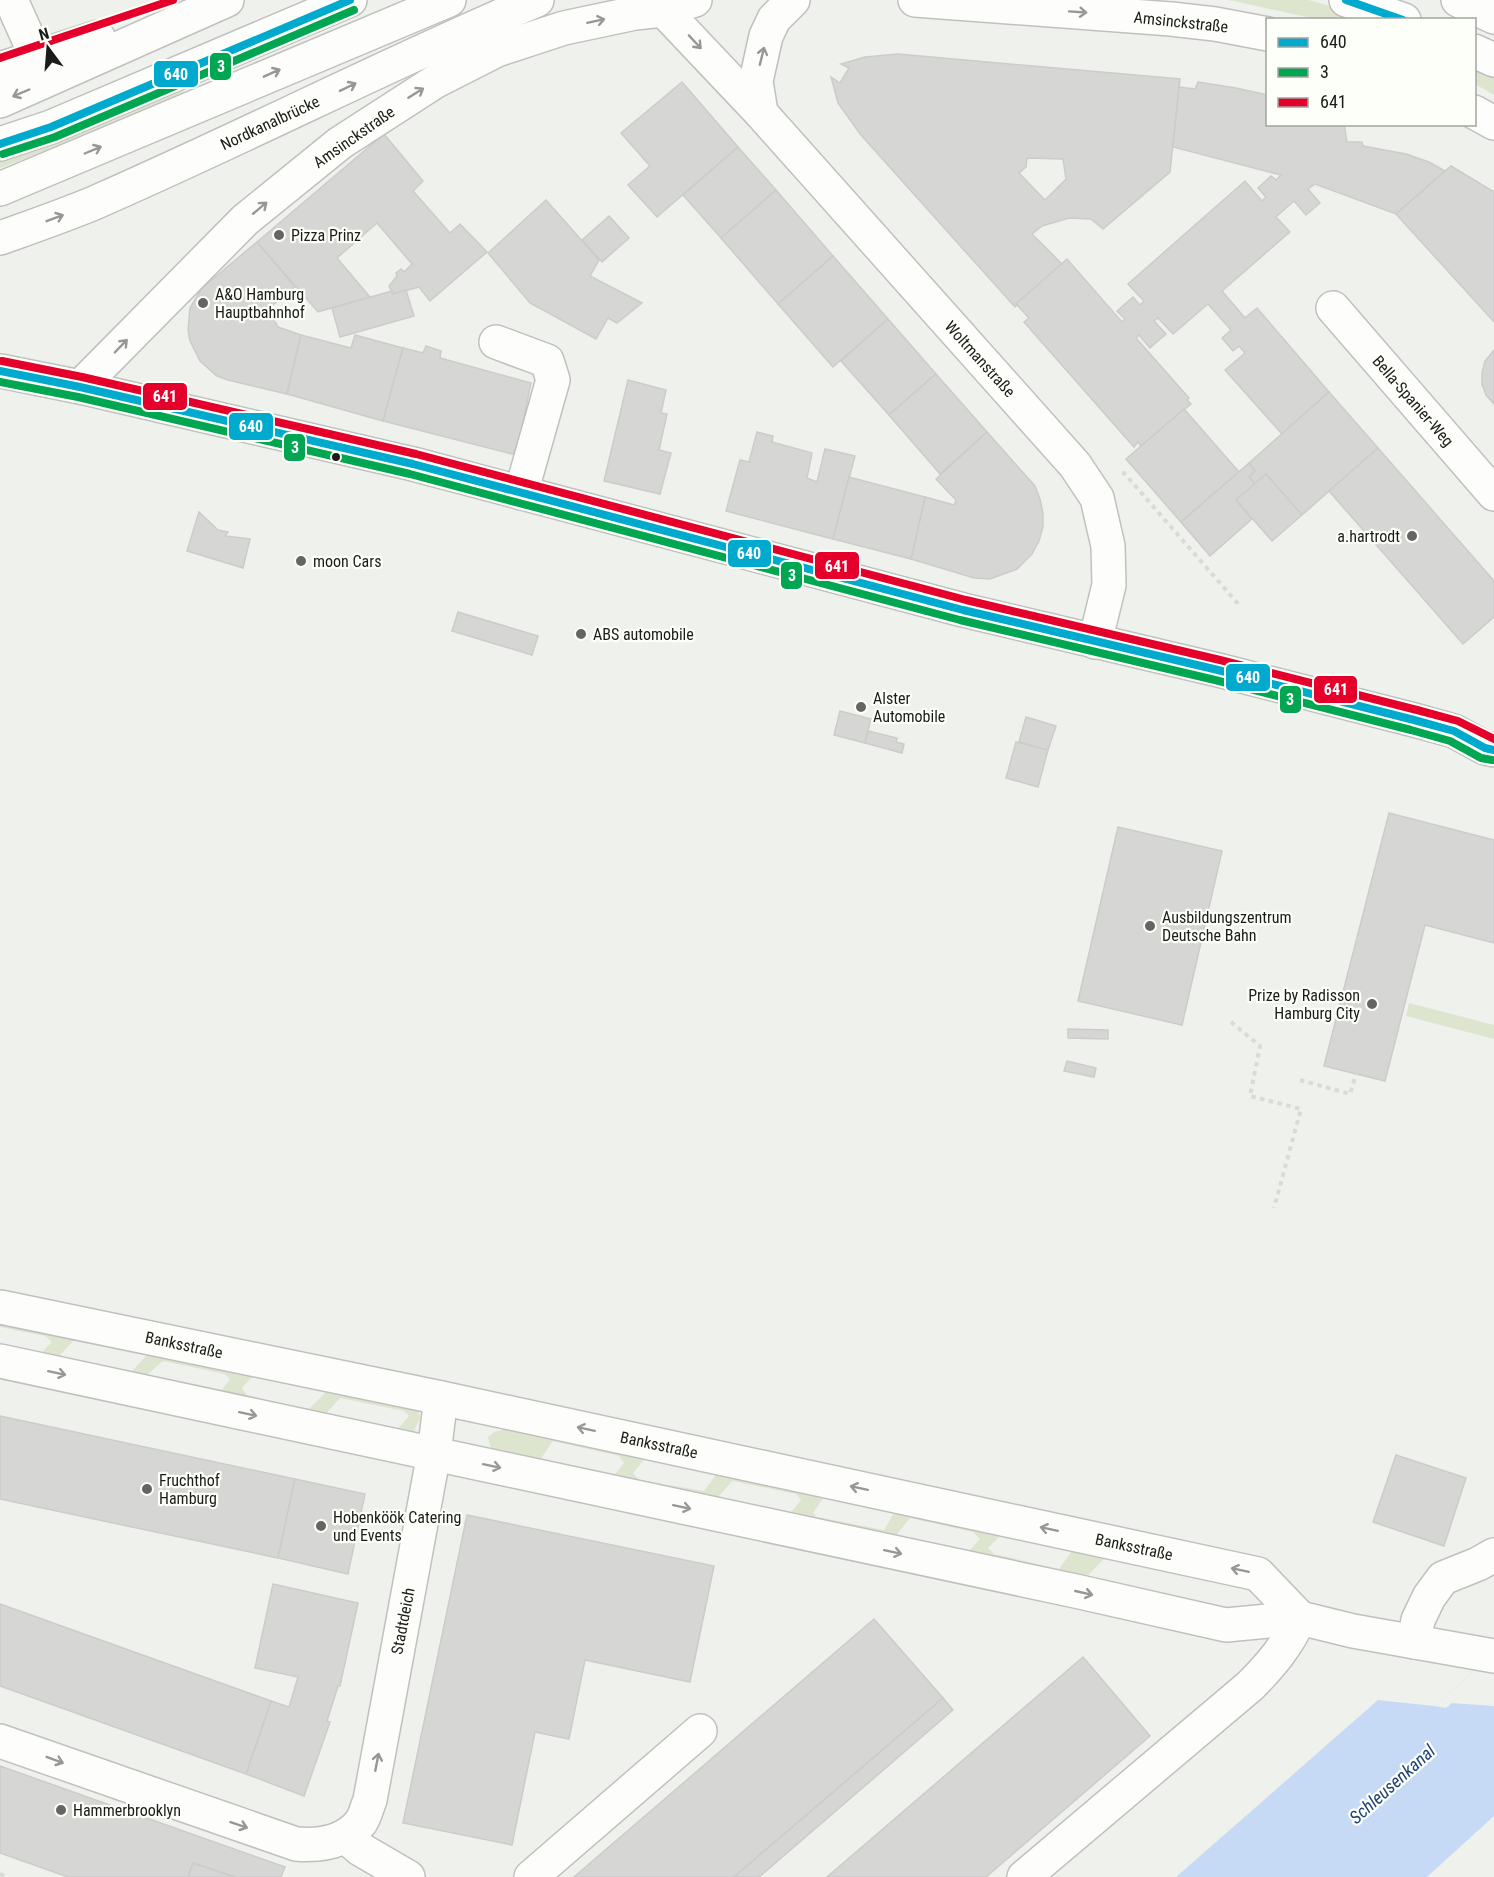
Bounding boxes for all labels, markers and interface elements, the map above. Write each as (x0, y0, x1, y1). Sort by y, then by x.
one-way arrow (1067, 7, 1087, 18)
street label: Amsinckstraße (1133, 8, 1229, 36)
one-way arrow (586, 15, 606, 26)
north arrow (18, 18, 78, 78)
legend (1266, 18, 1476, 126)
text: N (37, 24, 51, 45)
text: 640 (1320, 31, 1347, 52)
one-way arrow (687, 35, 702, 50)
one-way arrow (756, 46, 768, 65)
line badge: 3 (209, 52, 232, 81)
text: 3 (217, 57, 225, 76)
line badge: 640 (153, 60, 199, 88)
text: 3 (1320, 61, 1329, 82)
text: 640 (164, 65, 188, 84)
one-way arrow (263, 67, 281, 79)
one-way arrow (338, 80, 356, 92)
one-way arrow (12, 87, 30, 99)
one-way arrow (408, 87, 424, 99)
text: 641 (1320, 91, 1347, 112)
street label: Nordkanalbrücke (217, 92, 323, 154)
street label: Amsinckstraße (310, 102, 398, 172)
one-way arrow (83, 144, 102, 155)
one-way arrow (251, 202, 267, 215)
one-way arrow (45, 211, 64, 222)
place label: Pizza Prinz (291, 226, 361, 245)
marker: Pizza Prinz (272, 228, 286, 242)
place label: A&O Hamburg Hauptbahnhof (215, 285, 305, 322)
marker: A&O Hamburg Hauptbahnhof (196, 296, 210, 310)
street label: Woltmanstraße (941, 317, 1019, 401)
one-way arrow (114, 338, 128, 353)
street label: Bella-Spanier-Weg (1368, 352, 1458, 450)
line badge: 641 (142, 382, 188, 411)
text: 641 (153, 387, 177, 406)
line badge: 640 (228, 412, 274, 441)
text: 640 (239, 417, 263, 436)
line badge: 3 (283, 433, 306, 462)
text: 3 (291, 438, 299, 457)
unlabelled marker (330, 451, 342, 463)
place label: a.hartrodt (1337, 527, 1400, 546)
marker: a.hartrodt (1405, 529, 1419, 543)
line badge: 640 (727, 539, 772, 568)
text: 640 (737, 544, 761, 563)
line badge: 641 (814, 551, 860, 580)
place label: moon Cars (313, 552, 381, 571)
marker: moon Cars (294, 554, 308, 568)
text: 641 (825, 557, 849, 576)
line badge: 3 (780, 561, 803, 590)
text: 3 (788, 566, 796, 585)
place label: ABS automobile (593, 625, 694, 644)
marker: ABS automobile (574, 627, 588, 641)
line badge: 640 (1225, 663, 1271, 692)
text: 640 (1236, 668, 1260, 687)
line badge: 641 (1313, 675, 1358, 704)
text: 641 (1324, 680, 1348, 699)
line badge: 3 (1279, 685, 1302, 714)
place label: Alster Automobile (873, 689, 945, 726)
text: 3 (1286, 690, 1294, 709)
marker: Alster Automobile (854, 700, 868, 714)
place label: Ausbildungszentrum Deutsche Bahn (1162, 908, 1292, 945)
marker: Ausbildungszentrum Deutsche Bahn (1143, 919, 1157, 933)
place label: Prize by Radisson Hamburg City (1248, 986, 1360, 1023)
marker: Prize by Radisson Hamburg City (1365, 997, 1379, 1011)
street label: Banksstraße (144, 1328, 224, 1362)
one-way arrow (47, 1368, 66, 1380)
one-way arrow (238, 1409, 257, 1420)
one-way arrow (577, 1423, 596, 1434)
street label: Banksstraße (619, 1428, 699, 1462)
one-way arrow (482, 1460, 501, 1472)
place label: Fruchthof Hamburg (159, 1471, 220, 1508)
marker: Fruchthof Hamburg (140, 1482, 154, 1496)
one-way arrow (849, 1482, 869, 1493)
one-way arrow (672, 1501, 691, 1513)
place label: Hobenköök Catering und Events (333, 1508, 461, 1545)
marker: Hobenköök Catering und Events (314, 1519, 328, 1533)
one-way arrow (1040, 1523, 1060, 1534)
street label: Banksstraße (1094, 1530, 1174, 1564)
one-way arrow (883, 1547, 903, 1558)
one-way arrow (1231, 1564, 1250, 1575)
street label: Stadtdeich (387, 1586, 419, 1656)
one-way arrow (1074, 1588, 1093, 1599)
water label: Schleusenkanal (1345, 1739, 1440, 1828)
one-way arrow (372, 1752, 383, 1772)
one-way arrow (45, 1756, 64, 1767)
place label: Hammerbrooklyn (73, 1801, 181, 1820)
marker: Hammerbrooklyn (54, 1803, 68, 1817)
one-way arrow (229, 1820, 248, 1831)

